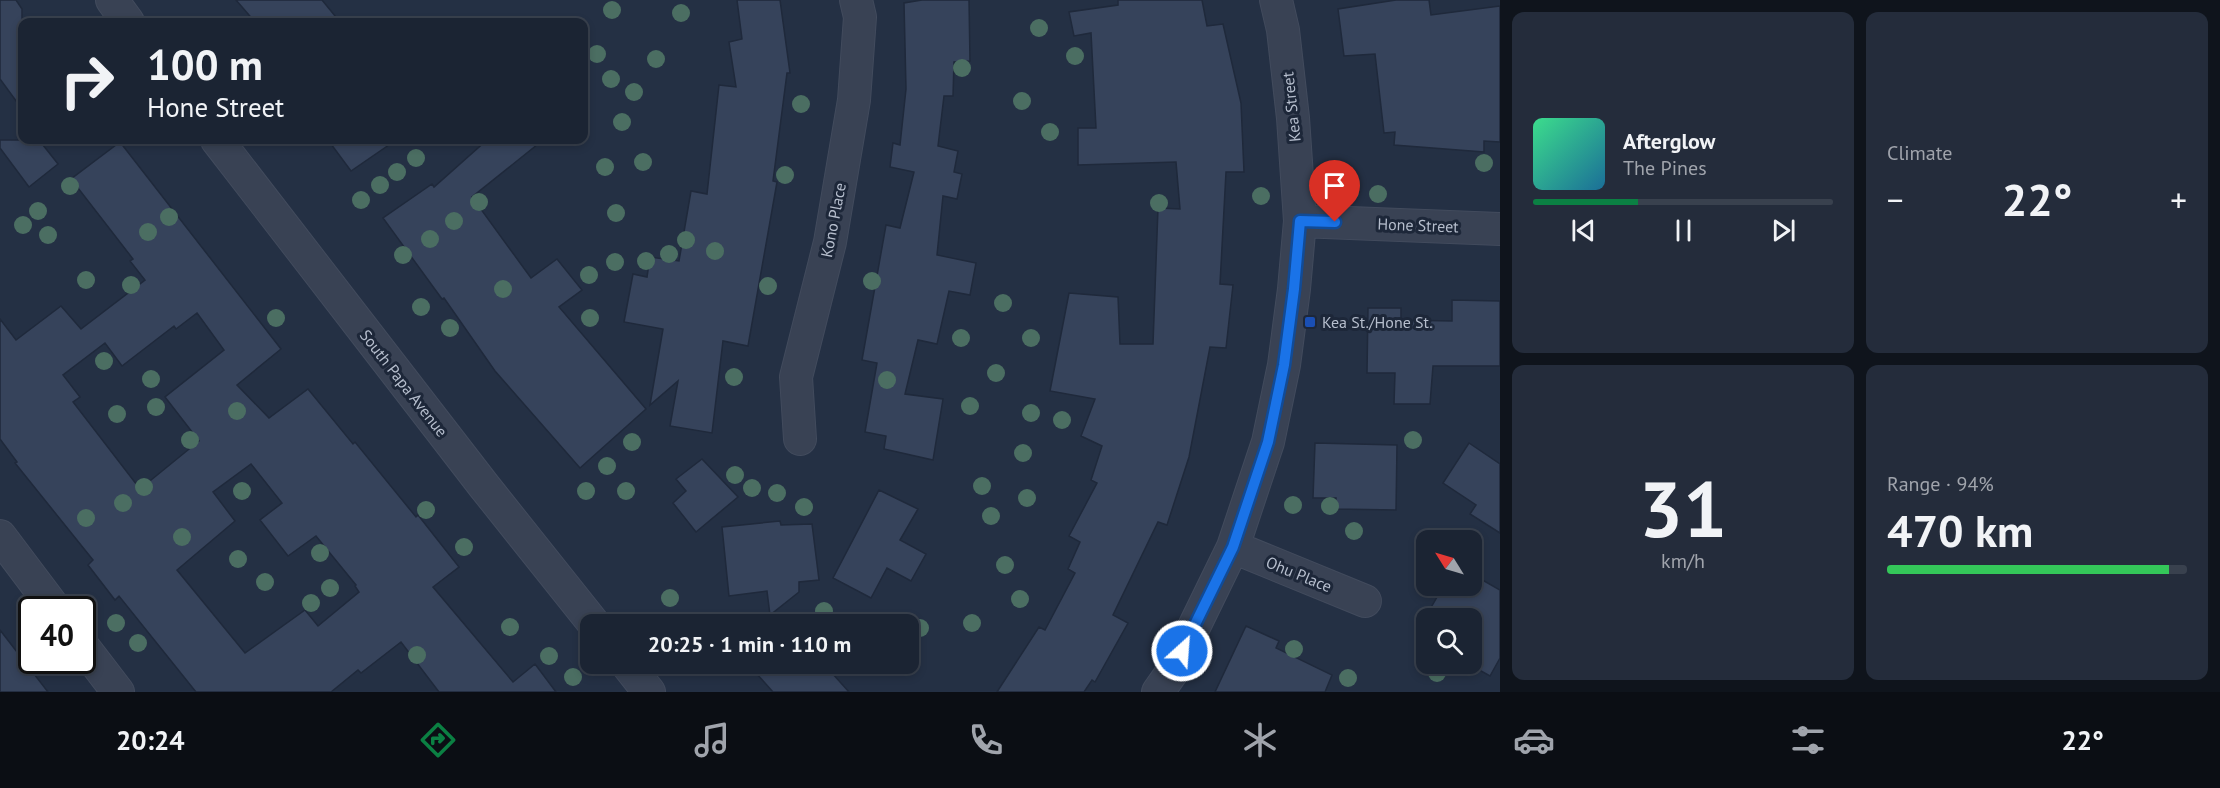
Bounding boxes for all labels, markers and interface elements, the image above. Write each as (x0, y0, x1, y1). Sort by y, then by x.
text: 100 m (147, 37, 263, 92)
icon: right (48, 42, 126, 120)
street label: Kea Street (1277, 70, 1305, 143)
text: Hone Street (147, 90, 284, 124)
text: Afterglow (1623, 127, 1715, 155)
text: Climate (1887, 140, 1953, 166)
text: The Pines (1623, 155, 1707, 181)
pin (1309, 160, 1360, 222)
icon: arrive (1318, 169, 1351, 202)
text: 22° (2002, 170, 2072, 228)
text: − (1887, 178, 1904, 221)
text: + (2170, 178, 2187, 221)
street label: Kono Place (816, 181, 850, 259)
street label: Hone Street (1377, 214, 1460, 236)
icon: previous (1567, 214, 1600, 247)
icon: pause (1667, 214, 1700, 247)
icon: next (1767, 214, 1800, 247)
place label: Kea St./Hone St. (1322, 312, 1433, 332)
marker: Kea St./Hone St. (1303, 315, 1317, 329)
street label: South Papa Avenue (356, 325, 452, 441)
text: 31 (1639, 458, 1727, 559)
text: Range · 94% (1887, 471, 1994, 497)
text: 470 km (1887, 501, 2033, 559)
north arrow (1416, 530, 1482, 596)
map controls (1416, 530, 1482, 674)
text: km/h (1661, 548, 1705, 574)
street label: Ohu Place (1263, 552, 1335, 596)
speed limit sign: 40 (18, 596, 96, 674)
button: search (1416, 608, 1482, 674)
position arrow (1150, 619, 1214, 683)
text: 20:25 · 1 min · 110 m (648, 630, 851, 658)
icon: directions (417, 719, 459, 761)
icon: music (691, 719, 733, 761)
icon: phone (965, 719, 1007, 761)
icon: climate (1239, 719, 1281, 761)
icon: car (1513, 719, 1555, 761)
icon: filters (1787, 719, 1829, 761)
text: 20:24 (116, 723, 185, 757)
text: 22° (2061, 723, 2104, 757)

